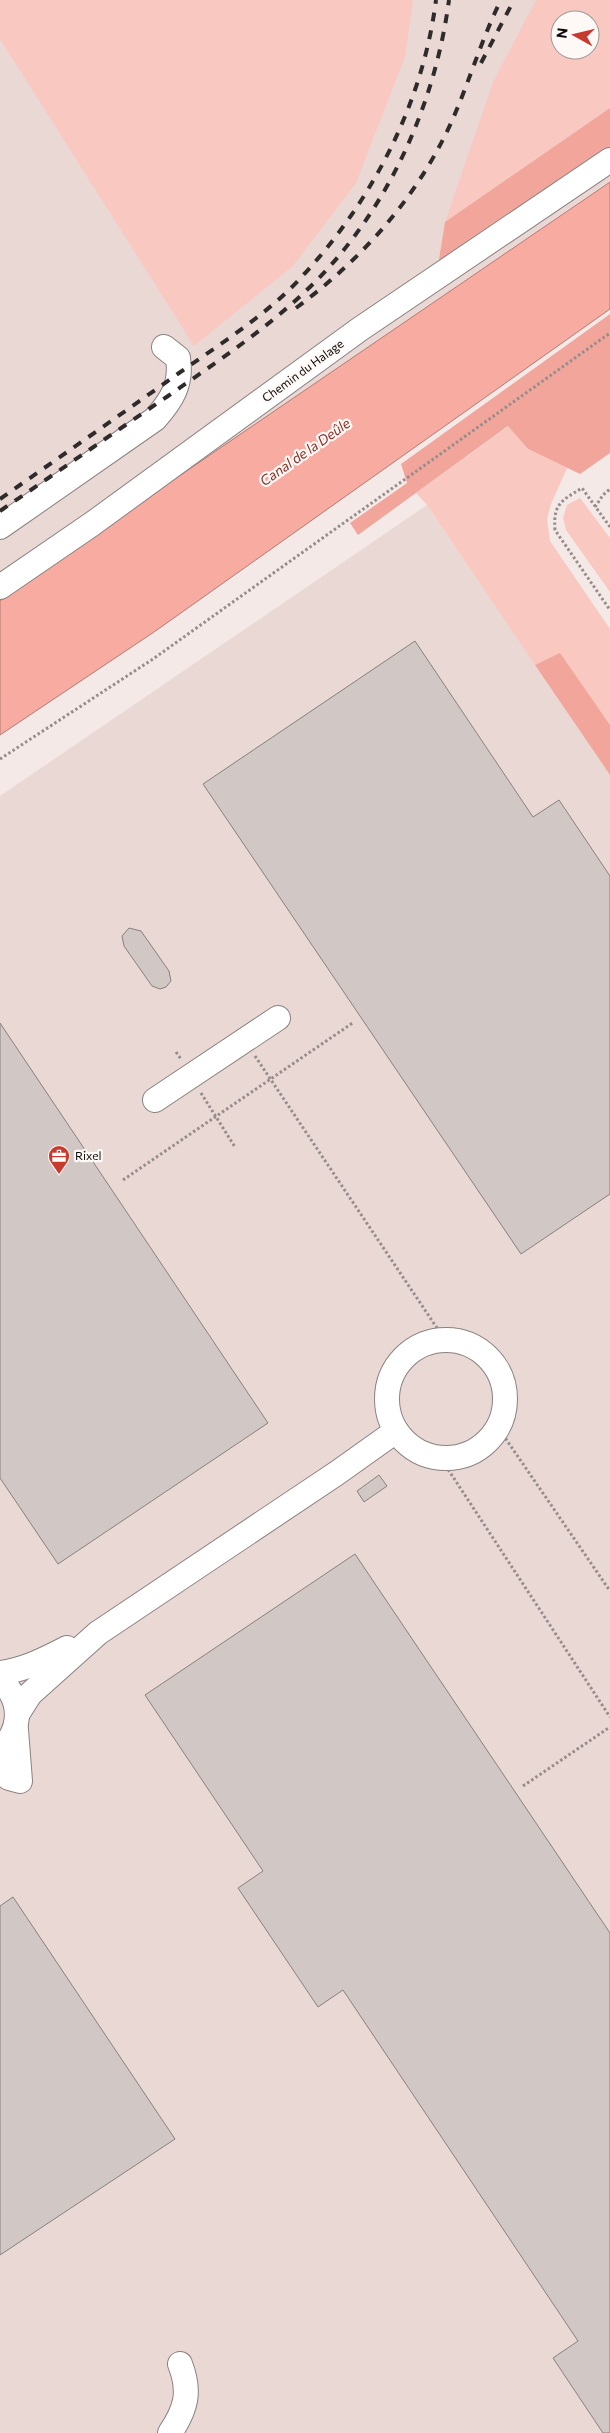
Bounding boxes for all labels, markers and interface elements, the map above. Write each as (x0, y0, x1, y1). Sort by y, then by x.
north arrow (550, 10, 600, 60)
text: N (552, 27, 571, 40)
street label: Chemin du Halage (259, 336, 346, 404)
water label: Canal de la Deûle (256, 414, 354, 489)
office icon: Rixel (47, 1144, 71, 1175)
place label: Rixel (75, 1148, 102, 1162)

